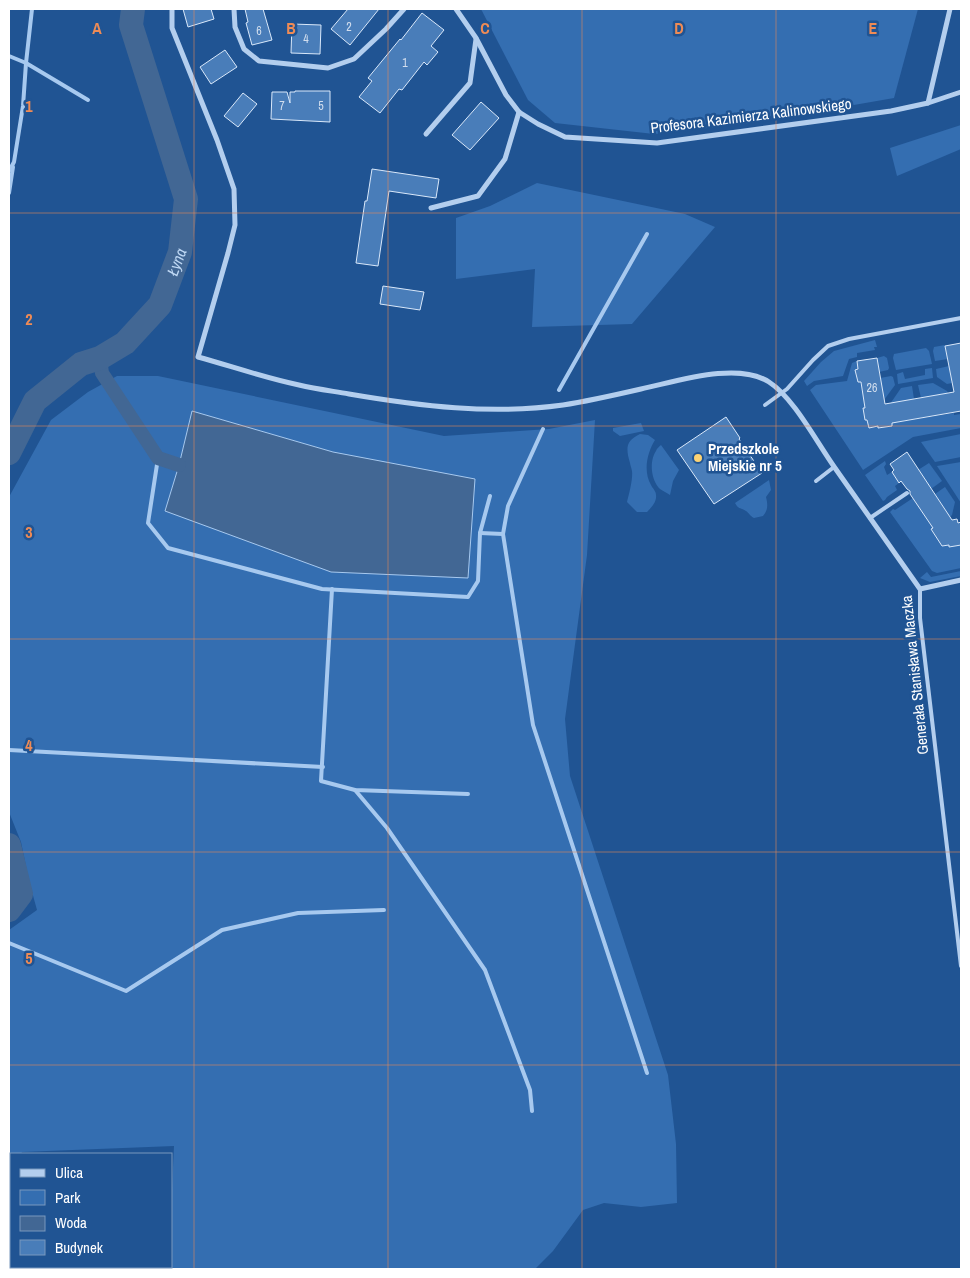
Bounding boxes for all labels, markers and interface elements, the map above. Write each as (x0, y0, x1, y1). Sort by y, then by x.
text: A (92, 17, 102, 39)
text: B (286, 17, 296, 39)
text: C (480, 17, 490, 39)
text: D (674, 17, 684, 39)
text: E (869, 17, 878, 39)
house number: 2 (346, 19, 352, 35)
house number: 6 (256, 23, 262, 39)
house number: 4 (303, 31, 309, 47)
house number: 1 (402, 55, 408, 71)
street label: Profesora Kazimierza Kalinowskiego (649, 93, 853, 138)
text: 1 (25, 95, 33, 117)
house number: 7 (279, 98, 285, 114)
house number: 5 (318, 98, 324, 114)
water label: Łyna (161, 245, 191, 280)
text: 2 (25, 308, 33, 330)
house number: 26 (867, 380, 877, 396)
place label: Przedszkole Miejskie nr 5 (708, 438, 782, 476)
marker: Przedszkole Miejskie nr 5 (692, 452, 704, 464)
text: 3 (25, 521, 33, 543)
street label: Generała Stanisława Maczka (896, 594, 933, 756)
text: 4 (25, 734, 33, 756)
text: 5 (25, 947, 33, 969)
legend (10, 1153, 172, 1268)
text: Ulica (55, 1162, 83, 1183)
text: Park (55, 1187, 81, 1208)
text: Woda (55, 1212, 87, 1233)
text: Budynek (55, 1237, 104, 1258)

